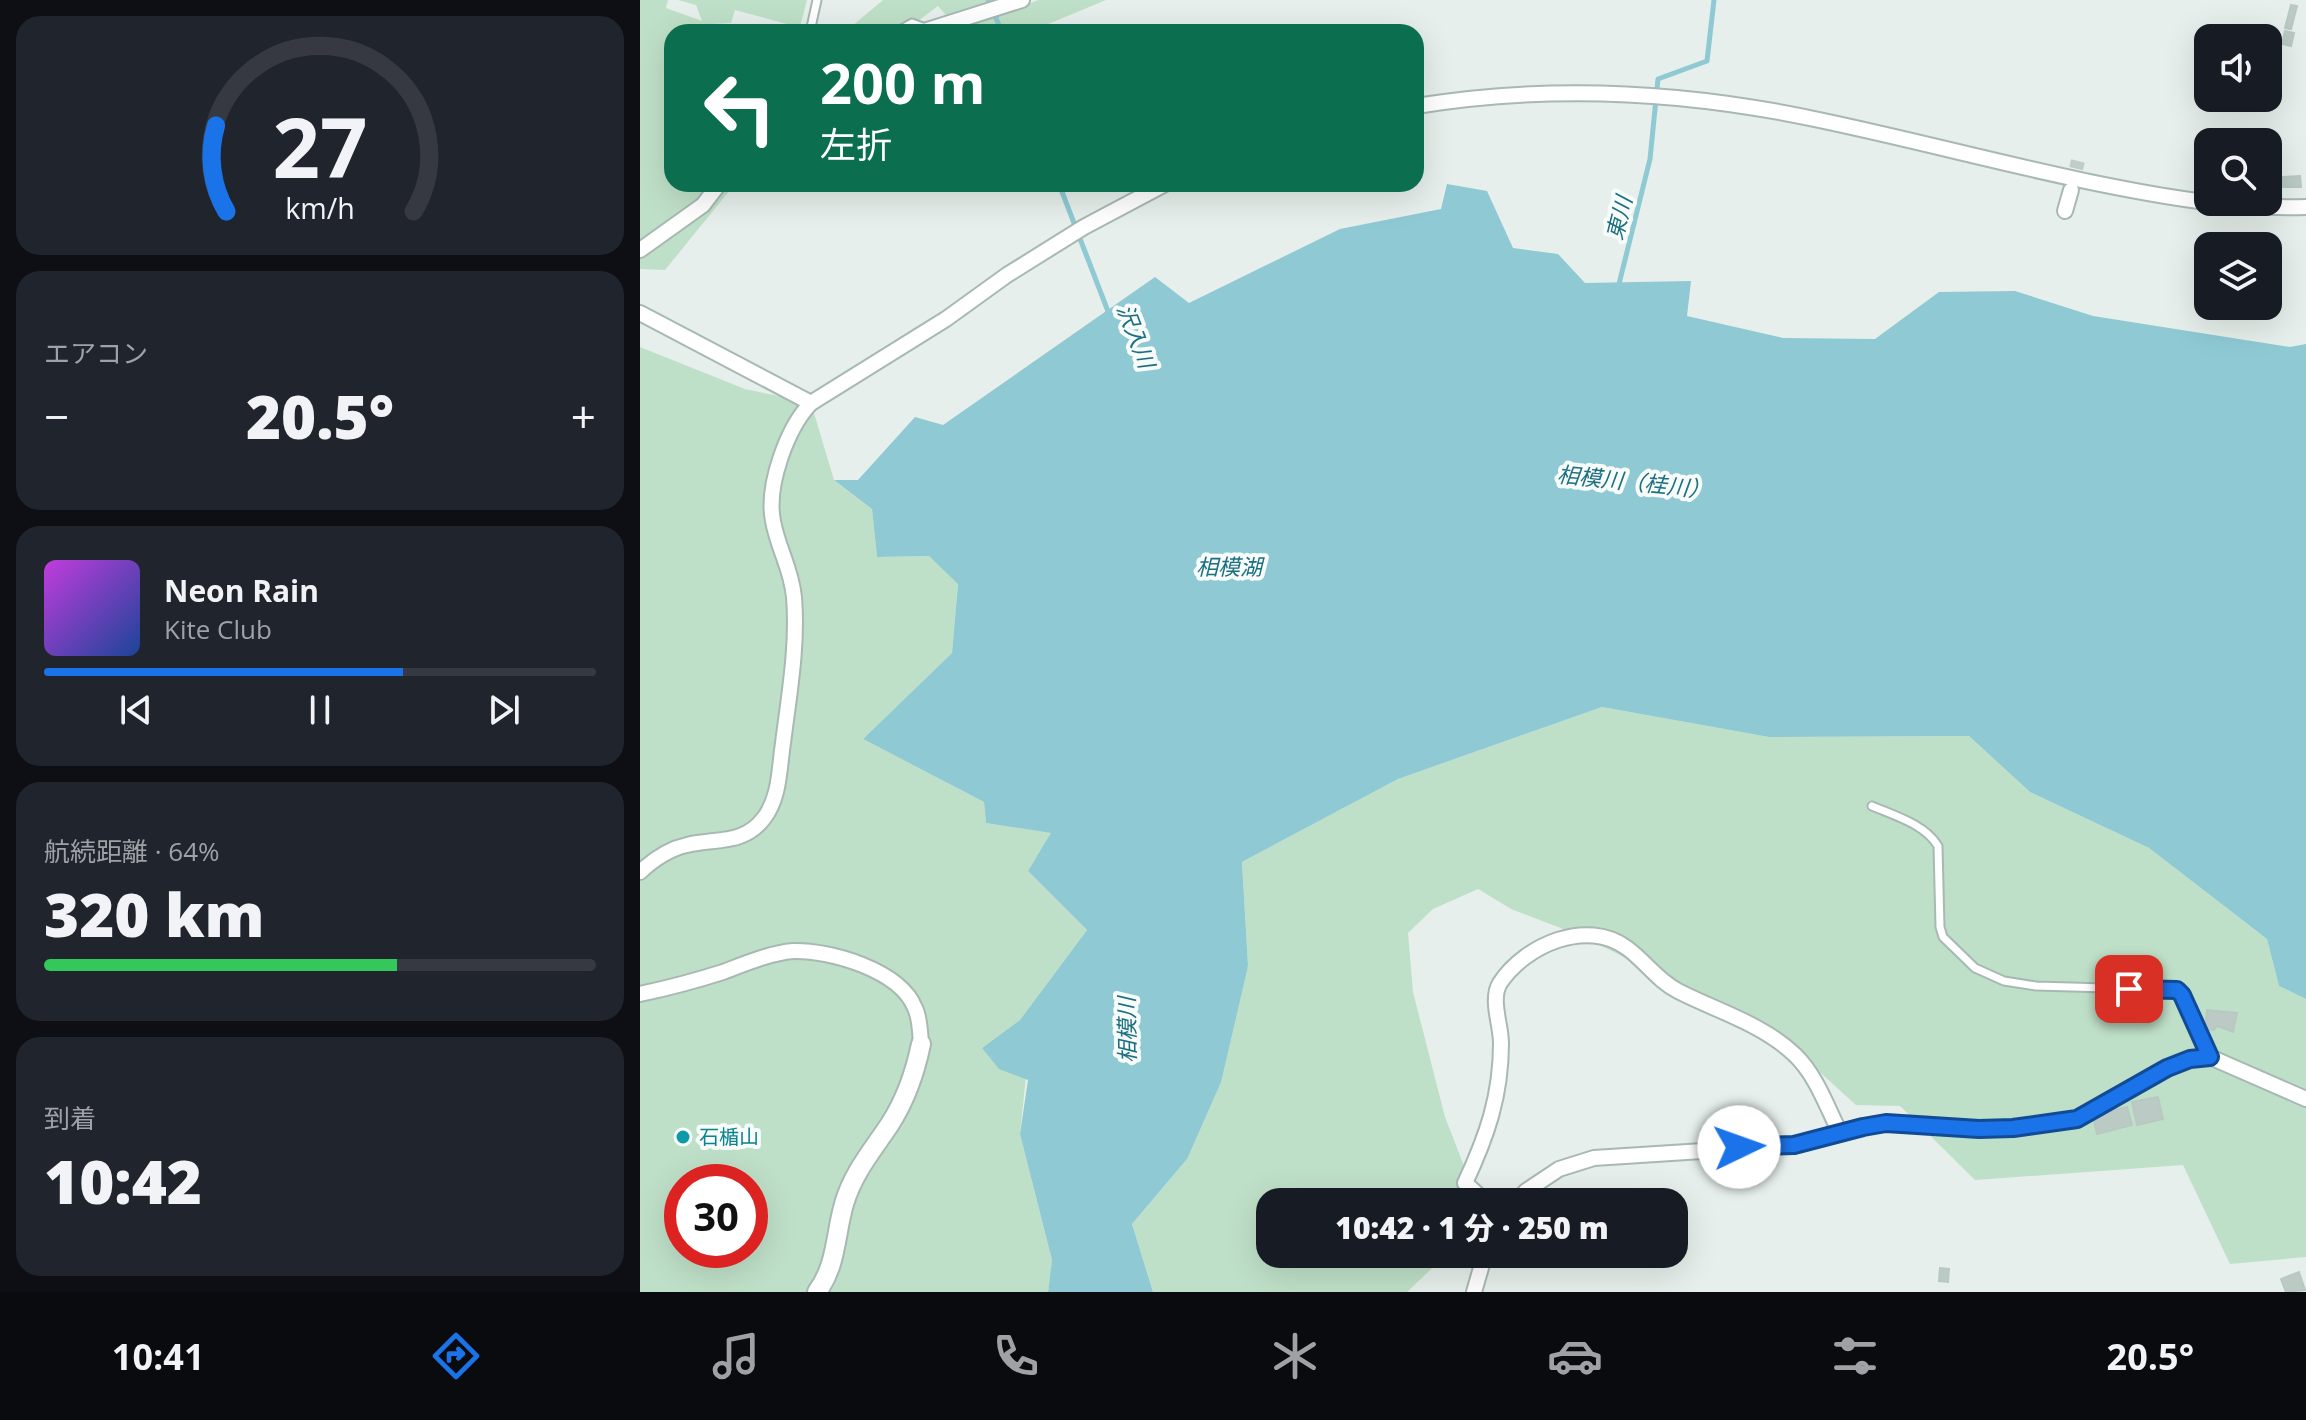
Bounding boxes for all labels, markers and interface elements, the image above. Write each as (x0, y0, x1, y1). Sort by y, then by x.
map controls (2194, 24, 2282, 320)
button: sound (2194, 24, 2282, 112)
text: 200 m (820, 44, 986, 120)
icon: left (688, 56, 792, 160)
text: 27 (272, 88, 368, 201)
text: 左折 (820, 120, 892, 169)
button: search (2194, 128, 2282, 216)
text: km/h (285, 188, 355, 227)
water label: 東川 (1598, 191, 1638, 243)
button: layers (2194, 232, 2282, 320)
water label: 沢入川 (1111, 299, 1163, 374)
text: エアコン (44, 335, 148, 371)
text: 20.5° (246, 375, 394, 457)
text: − (44, 386, 69, 446)
text: + (571, 386, 596, 446)
water label: 相模川（桂川） (1556, 458, 1712, 504)
water label: 相模湖 (1196, 551, 1265, 581)
text: Neon Rain (164, 570, 319, 611)
text: Kite Club (164, 611, 272, 647)
icon: previous (114, 688, 158, 732)
icon: pause (298, 688, 342, 732)
icon: next (482, 688, 526, 732)
text: 航続距離 · 64% (44, 833, 220, 869)
text: 320 km (44, 873, 265, 955)
pin (2095, 955, 2163, 1023)
icon: arrive (2107, 967, 2151, 1011)
water label: 相模川 (1110, 995, 1142, 1063)
text: 到着 (44, 1100, 96, 1136)
position arrow (1697, 1105, 1781, 1189)
place label: 石楯山 (699, 1123, 759, 1150)
marker: 石楯山 (674, 1128, 692, 1146)
text: 10:42 (44, 1140, 202, 1222)
speed limit sign: 30 (664, 1164, 768, 1268)
text: 10:42 · 1 分 · 250 m (1335, 1207, 1609, 1248)
icon: directions (428, 1328, 484, 1384)
icon: music (708, 1328, 764, 1384)
icon: phone (988, 1328, 1044, 1384)
icon: climate (1267, 1328, 1323, 1384)
icon: car (1547, 1328, 1603, 1384)
icon: filters (1827, 1328, 1883, 1384)
text: 10:41 (112, 1332, 204, 1381)
text: 20.5° (2107, 1332, 2194, 1381)

